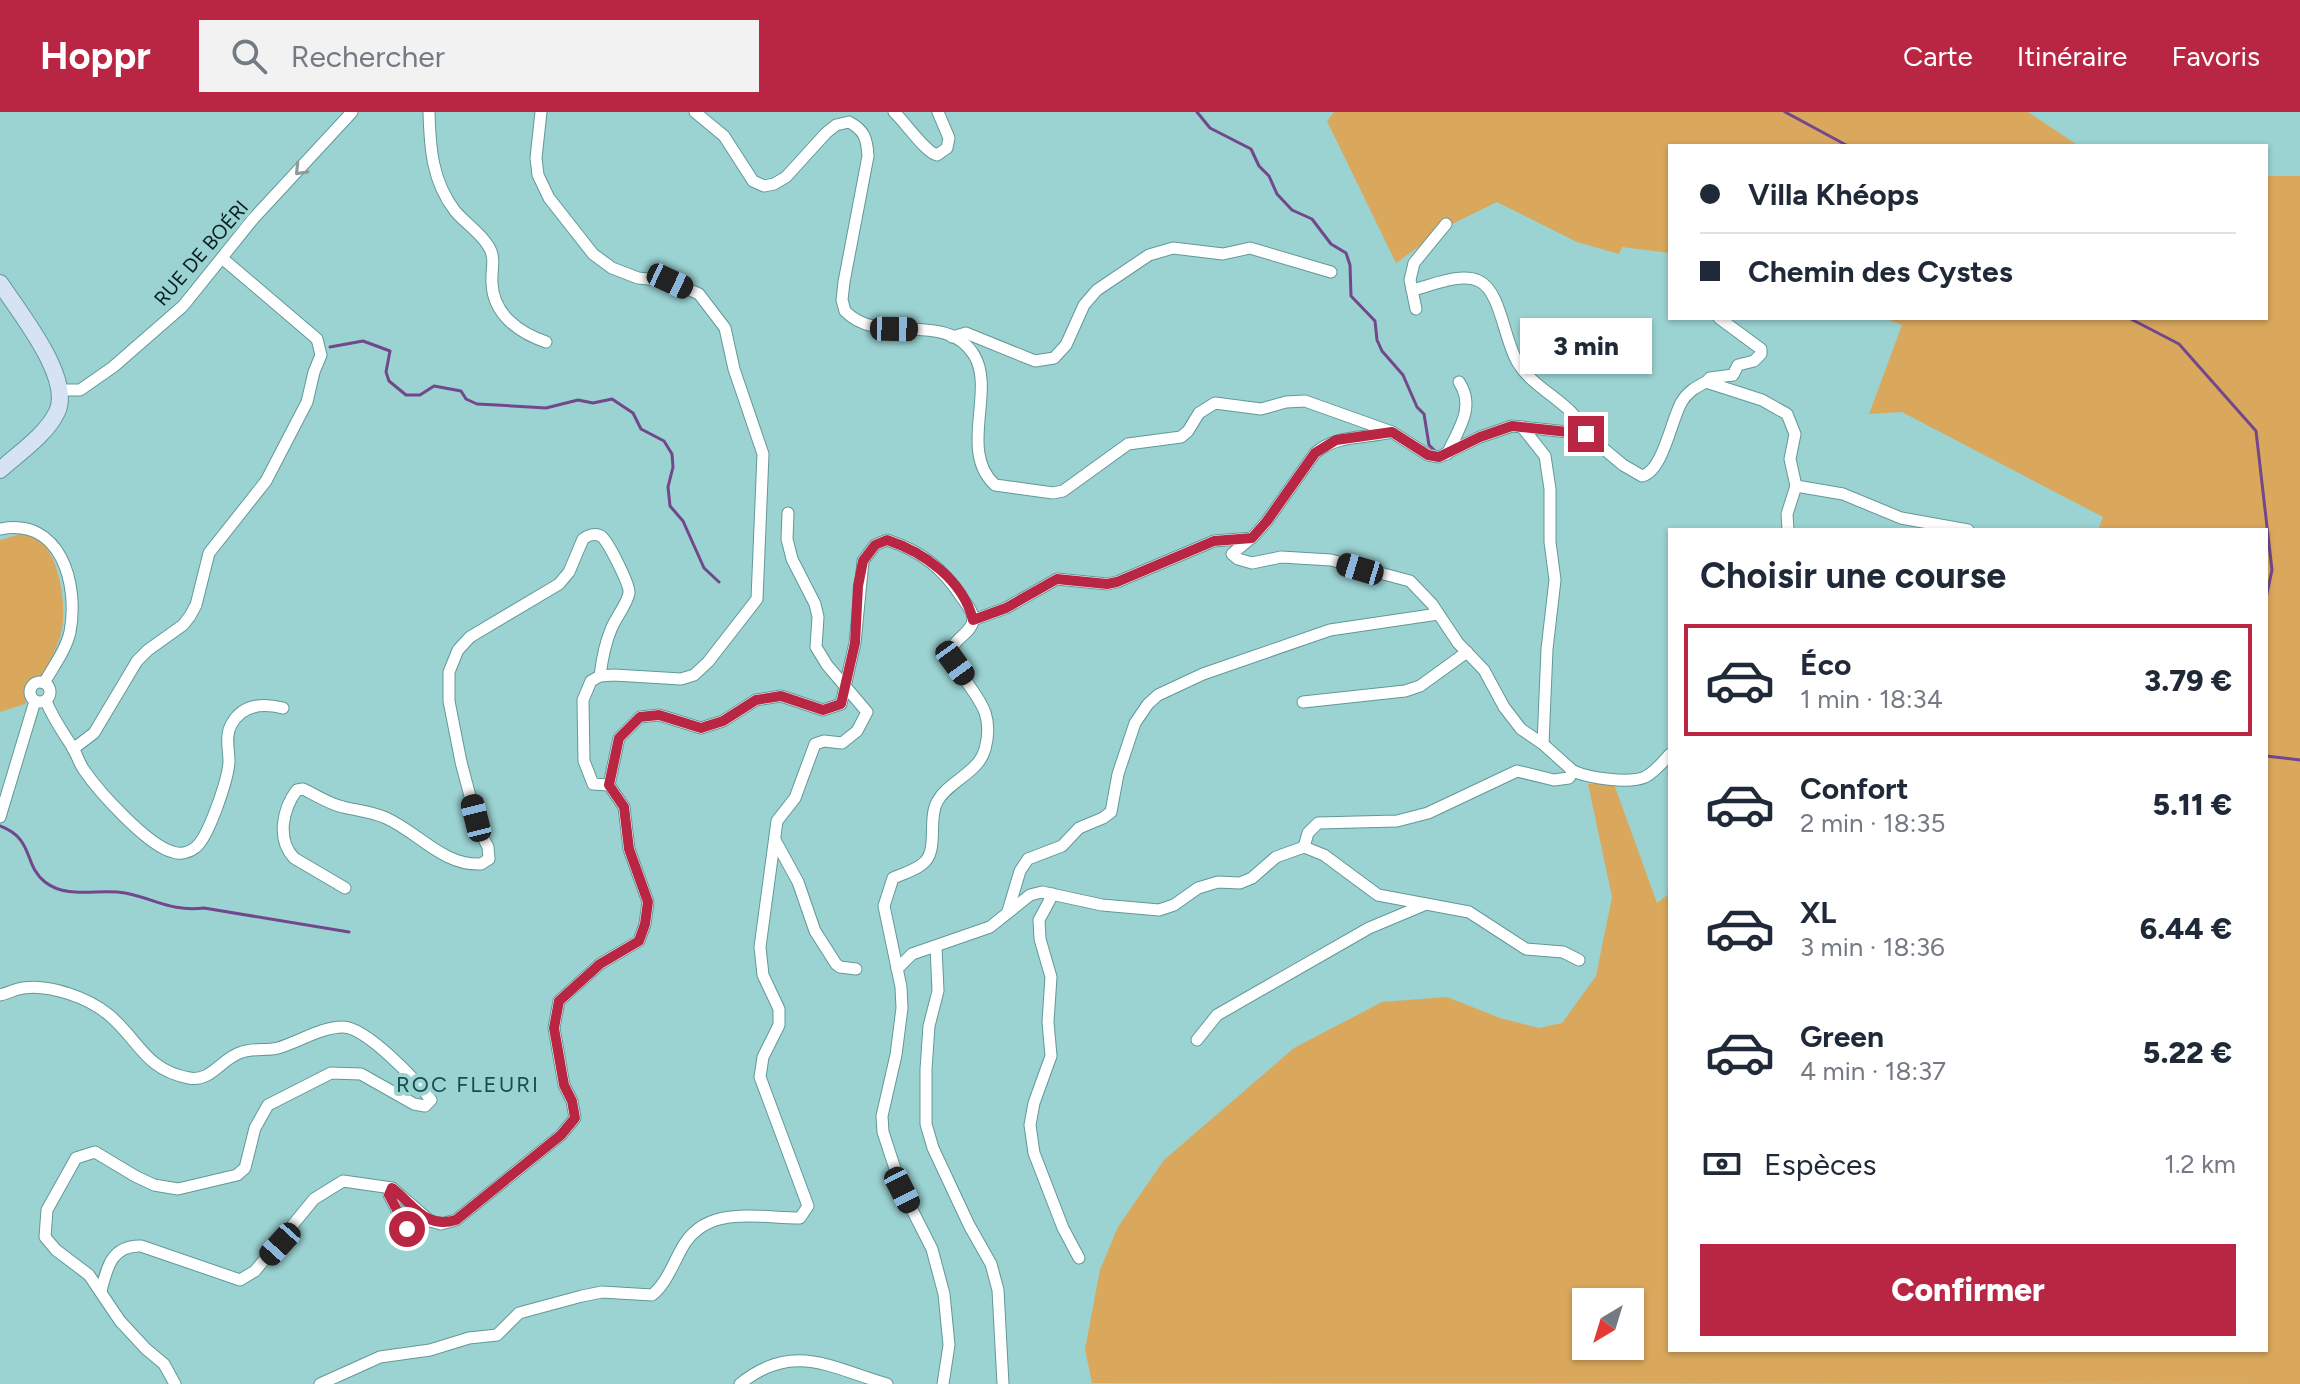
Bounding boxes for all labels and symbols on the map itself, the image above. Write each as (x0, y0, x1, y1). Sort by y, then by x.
one-way arrow (295, 161, 309, 175)
street label: RUE DE BOÉRI (149, 196, 253, 310)
car (643, 260, 697, 302)
car (870, 317, 918, 341)
callout: 3 min (1520, 318, 1652, 374)
route end (1568, 416, 1604, 452)
car (1334, 551, 1386, 587)
car (931, 637, 979, 689)
car (459, 792, 493, 844)
district label: ROC FLEURI (396, 1071, 540, 1098)
car (880, 1163, 924, 1217)
route start (389, 1211, 425, 1247)
car (255, 1218, 305, 1270)
north arrow (1572, 1288, 1644, 1360)

